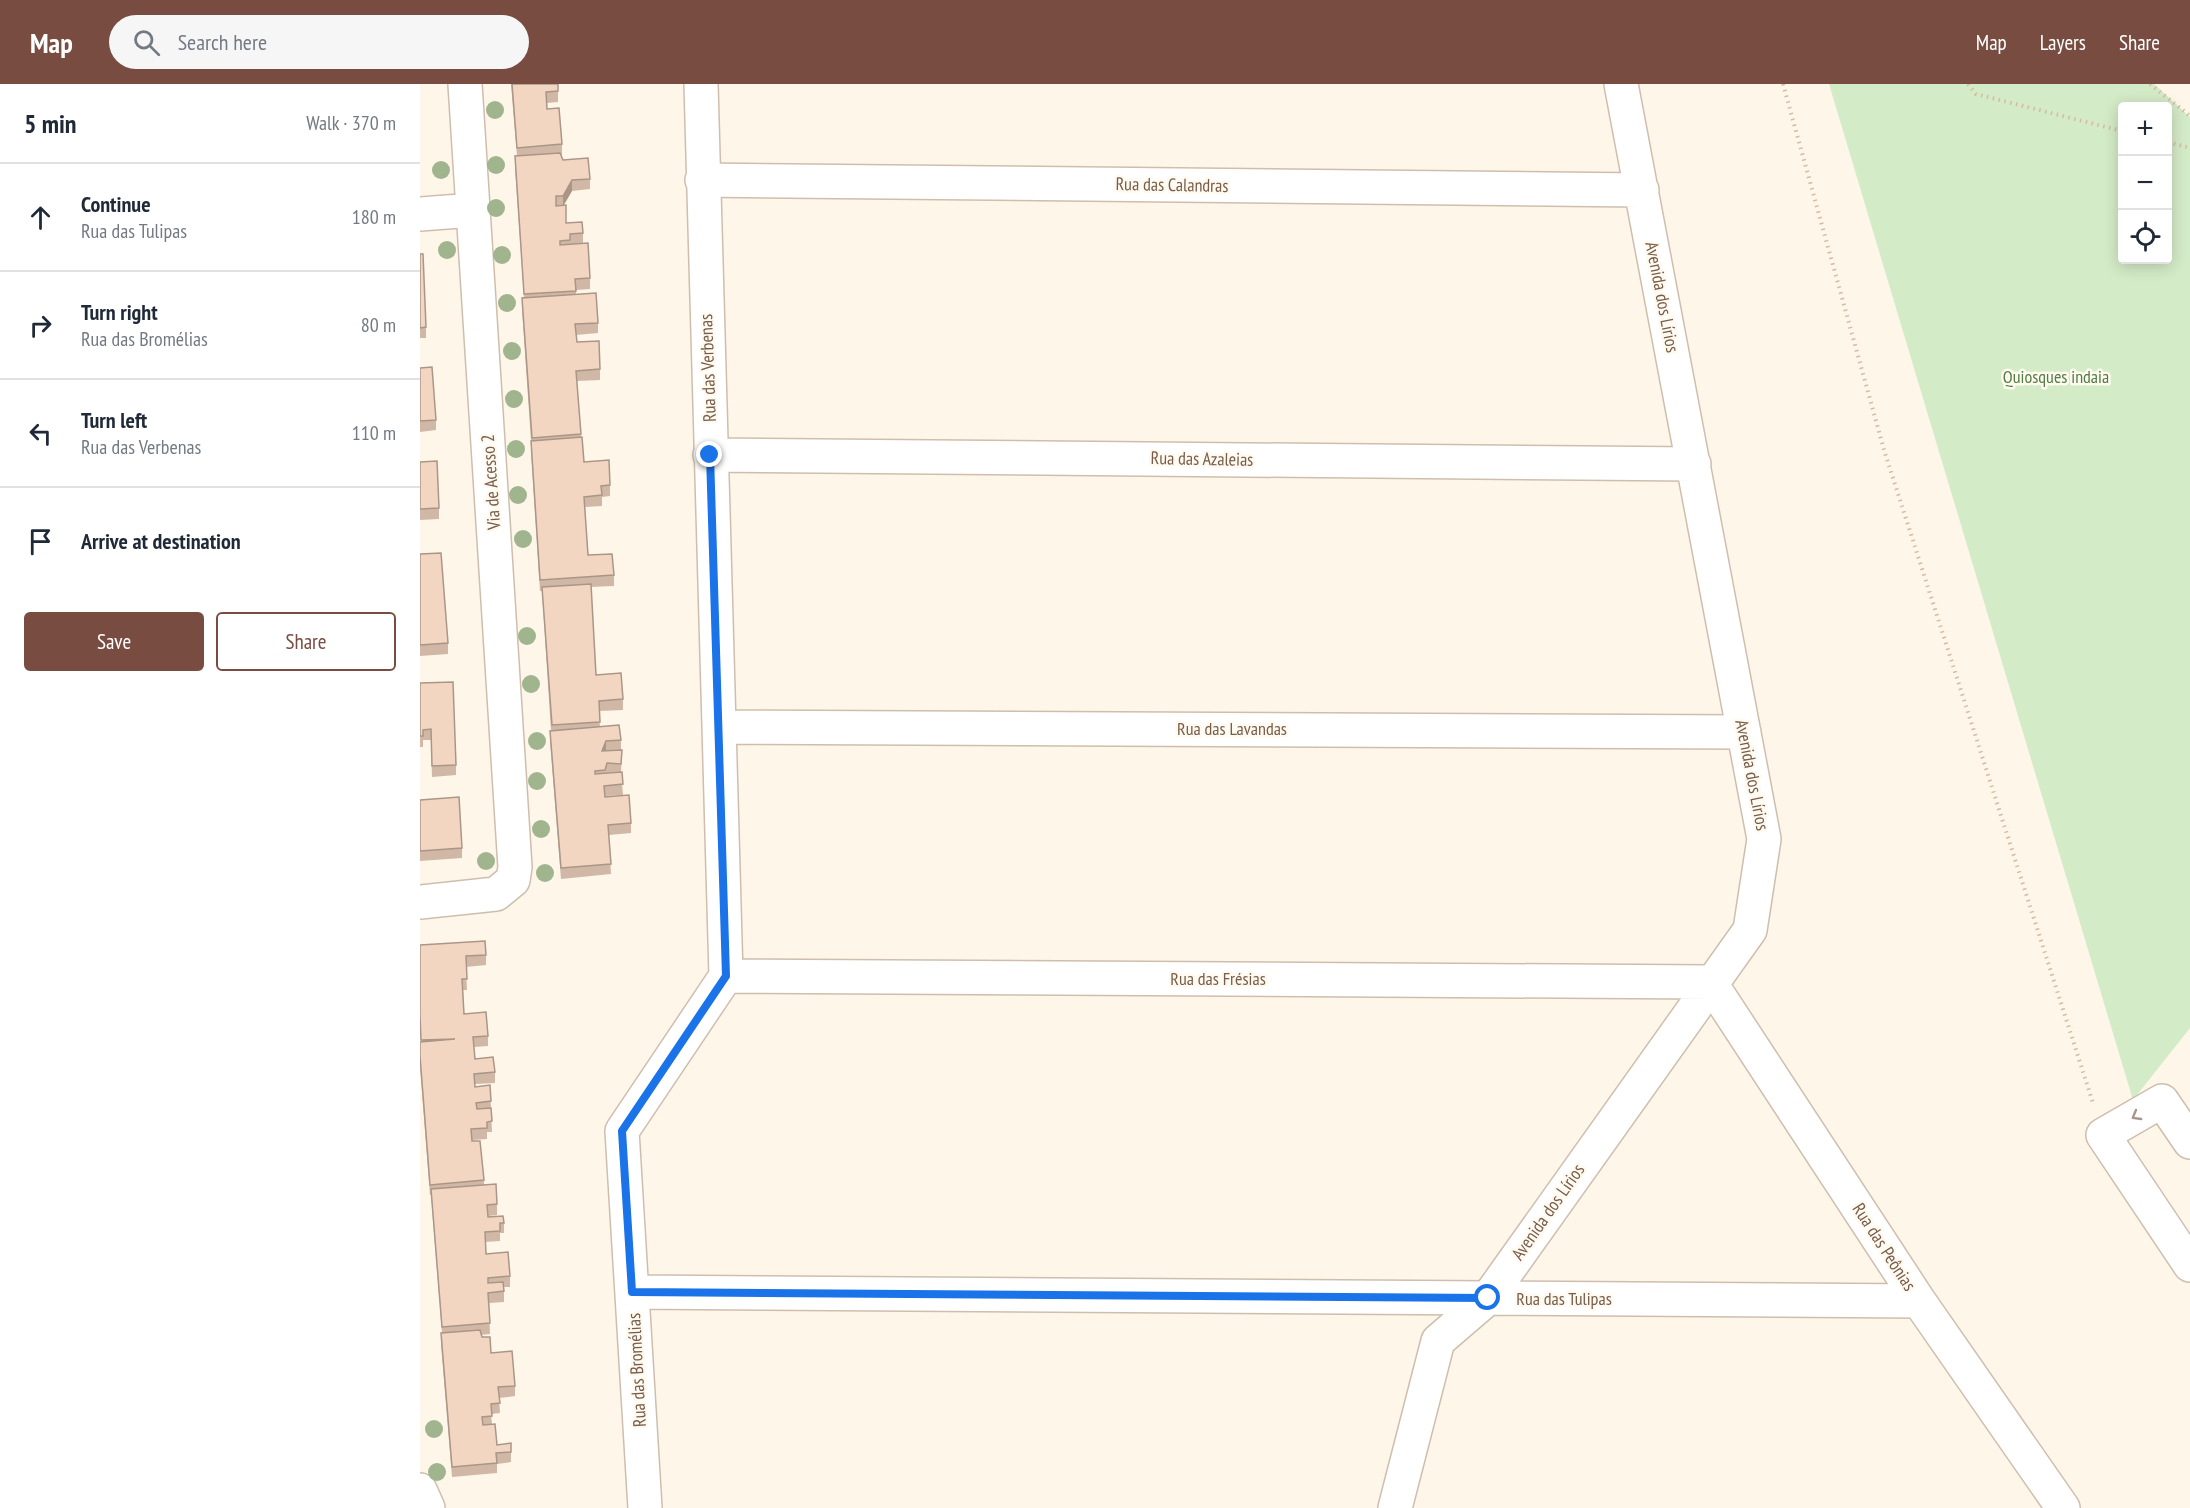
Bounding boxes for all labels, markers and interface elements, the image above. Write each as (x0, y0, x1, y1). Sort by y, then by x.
search box (109, 15, 529, 69)
text: Map (30, 24, 73, 61)
icon: search (130, 26, 163, 59)
text: Search here (178, 28, 267, 56)
text: Map (1976, 29, 2007, 56)
text: Layers (2040, 29, 2086, 56)
text: Share (2119, 29, 2160, 56)
map controls (2118, 102, 2172, 264)
button: + (2118, 102, 2172, 156)
text: 5 min (24, 107, 77, 140)
text: Walk · 370 m (306, 110, 396, 136)
button: − (2118, 156, 2172, 210)
street label: Rua das Calandras (1115, 172, 1229, 197)
text: Continue (81, 190, 151, 218)
icon: ahead (24, 201, 57, 234)
text: 180 m (352, 204, 396, 230)
button: locate (2118, 210, 2172, 264)
text: Rua das Tulipas (81, 218, 187, 244)
street label: Avenida dos Lírios (1640, 239, 1685, 354)
text: Turn right (81, 298, 158, 326)
icon: right (24, 309, 57, 342)
text: 80 m (361, 312, 396, 338)
street label: Rua das Verbenas (694, 314, 721, 422)
text: Rua das Bromélias (81, 326, 208, 352)
park label: Quiosques indaia (2003, 365, 2109, 388)
text: Turn left (81, 406, 147, 434)
icon: left (24, 417, 57, 450)
text: 110 m (352, 420, 396, 446)
text: Rua das Verbenas (81, 434, 201, 460)
street label: Via de Acesso 2 (476, 434, 505, 531)
route end (696, 441, 722, 467)
street label: Rua das Azaleias (1151, 446, 1254, 471)
icon: arrive (24, 525, 57, 558)
text: Arrive at destination (81, 527, 241, 555)
button: Save (24, 612, 204, 671)
button: Share (216, 612, 396, 671)
street label: Rua das Lavandas (1177, 717, 1287, 740)
street label: Avenida dos Lírios (1730, 717, 1775, 832)
street label: Rua das Frésias (1170, 967, 1266, 990)
one-way arrow (2132, 1109, 2142, 1121)
street label: Avenida dos Lírios (1506, 1159, 1589, 1264)
street label: Rua das Peônias (1848, 1198, 1921, 1295)
route start (1474, 1284, 1500, 1310)
street label: Rua das Tulipas (1516, 1287, 1612, 1310)
street label: Rua das Bromélias (622, 1312, 651, 1428)

